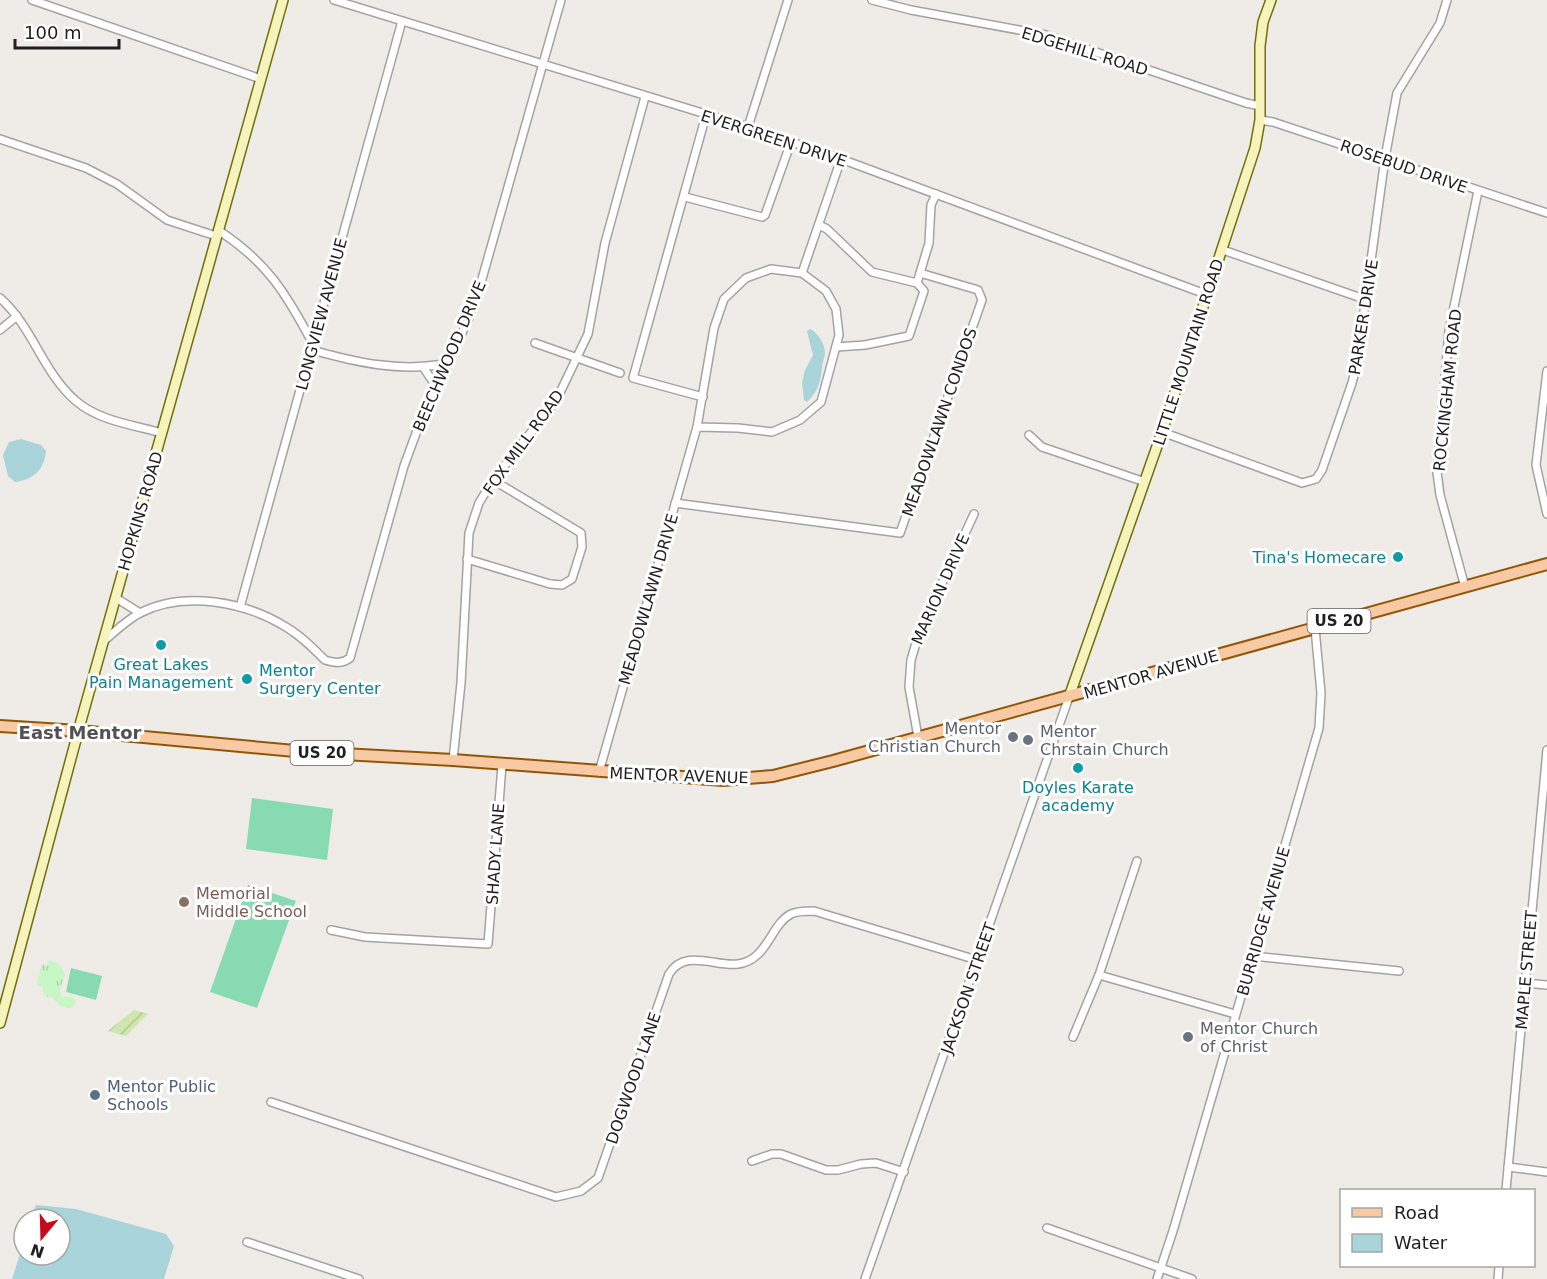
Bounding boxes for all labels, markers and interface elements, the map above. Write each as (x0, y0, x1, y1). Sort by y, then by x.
scale bar (15, 12, 118, 50)
text: 100 m (24, 22, 82, 43)
street label: EDGEHILL ROAD (1019, 23, 1150, 80)
street label: EVERGREEN DRIVE (698, 106, 849, 171)
street label: ROSEBUD DRIVE (1338, 136, 1470, 197)
street label: LONGVIEW AVENUE (292, 236, 351, 392)
street label: LITTLE MOUNTAIN ROAD (1149, 256, 1228, 448)
street label: PARKER DRIVE (1345, 258, 1382, 376)
street label: BEECHWOOD DRIVE (409, 278, 490, 434)
street label: ROCKINGHAM ROAD (1430, 308, 1465, 472)
street label: MEADOWLAWN CONDOS (898, 325, 981, 519)
street label: FOX MILL ROAD (479, 386, 568, 498)
street label: HOPKINS ROAD (114, 449, 167, 573)
street label: MEADOWLAWN DRIVE (615, 511, 682, 687)
street label: MARION DRIVE (907, 531, 973, 648)
place label: Tina's Homecare (1252, 548, 1386, 567)
marker: Tina's Homecare (1391, 550, 1405, 564)
road number: US 20 (1308, 609, 1370, 633)
marker: Great Lakes Pain Management (154, 638, 168, 652)
street label: MENTOR AVENUE (1082, 646, 1221, 703)
place label: Great Lakes Pain Management (89, 655, 233, 692)
place label: Mentor Surgery Center (259, 661, 381, 698)
marker: Mentor Surgery Center (240, 672, 254, 686)
place label: Mentor Christian Church (868, 719, 1001, 756)
district label: East Mentor (19, 722, 142, 743)
place label: Mentor Chrstain Church (1040, 722, 1169, 759)
marker: Mentor Christian Church (1006, 730, 1020, 744)
marker: Mentor Chrstain Church (1021, 733, 1035, 747)
road number: US 20 (290, 741, 354, 765)
marker: Doyles Karate academy (1071, 761, 1085, 775)
street label: MENTOR AVENUE (609, 764, 749, 787)
place label: Doyles Karate academy (1022, 778, 1134, 815)
street label: SHADY LANE (482, 803, 509, 905)
street label: BURRIDGE AVENUE (1233, 844, 1294, 998)
place label: Memorial Middle School (196, 884, 307, 921)
marker: Memorial Middle School (177, 895, 191, 909)
street label: MAPLE STREET (1512, 909, 1541, 1030)
street label: JACKSON STREET (937, 920, 1000, 1057)
street label: DOGWOOD LANE (602, 1010, 665, 1147)
place label: Mentor Church of Christ (1200, 1019, 1318, 1056)
marker: Mentor Church of Christ (1181, 1030, 1195, 1044)
place label: Mentor Public Schools (107, 1077, 216, 1114)
marker: Mentor Public Schools (88, 1088, 102, 1102)
legend (1340, 1189, 1535, 1267)
text: Road (1394, 1202, 1439, 1223)
north arrow (12, 1207, 72, 1267)
text: Water (1394, 1232, 1448, 1253)
text: N (28, 1240, 47, 1262)

